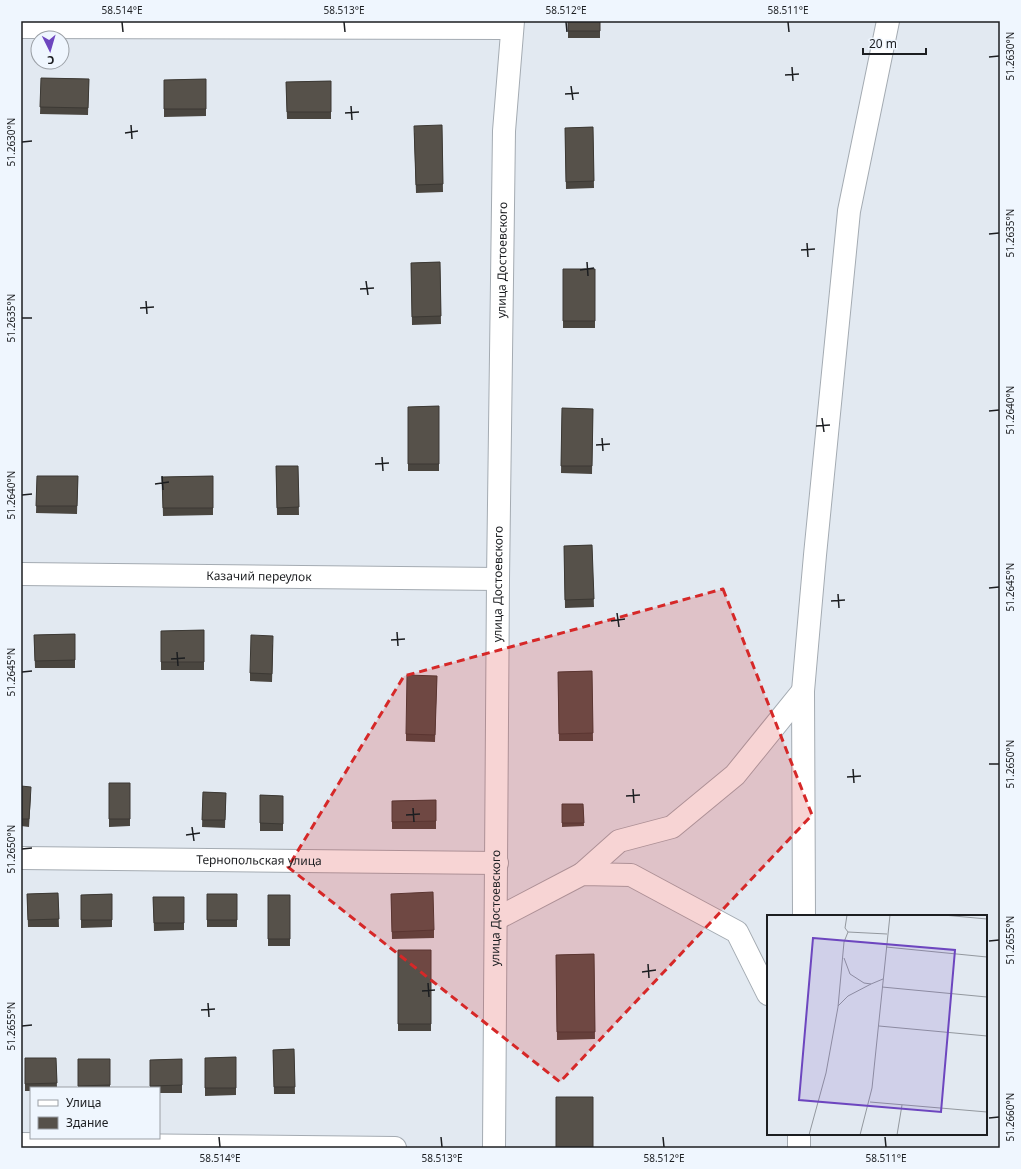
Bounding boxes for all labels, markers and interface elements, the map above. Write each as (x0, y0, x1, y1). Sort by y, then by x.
text: 58.514°E (101, 3, 143, 17)
text: 58.513°E (323, 3, 365, 17)
text: 58.512°E (545, 3, 587, 17)
text: 58.511°E (767, 3, 809, 17)
north arrow (30, 30, 70, 70)
scale bar (863, 30, 926, 56)
text: 51.2630°N (1003, 32, 1017, 80)
text: 20 m (869, 35, 897, 52)
text: С (47, 53, 55, 68)
text: 51.2630°N (4, 118, 18, 166)
street label: улица Достоевского (492, 202, 511, 318)
text: 51.2635°N (1003, 209, 1017, 257)
text: 51.2635°N (4, 294, 18, 342)
text: 51.2640°N (1003, 386, 1017, 434)
text: 51.2640°N (4, 471, 18, 519)
street label: улица Достоевского (489, 526, 507, 642)
text: 51.2645°N (1003, 563, 1017, 611)
street label: Казачий переулок (206, 567, 312, 585)
text: 51.2645°N (4, 648, 18, 696)
text: 51.2650°N (1003, 740, 1017, 788)
text: 51.2650°N (4, 825, 18, 873)
street label: улица Достоевского (486, 850, 504, 966)
street label: Тернопольская улица (196, 851, 322, 869)
inset map (767, 915, 987, 1135)
text: 51.2655°N (1003, 916, 1017, 964)
text: 51.2655°N (4, 1002, 18, 1050)
legend (30, 1087, 160, 1139)
text: 51.2660°N (1003, 1093, 1017, 1141)
text: Улица (66, 1094, 101, 1111)
text: Здание (66, 1114, 109, 1131)
text: 58.514°E (199, 1151, 241, 1165)
text: 58.513°E (421, 1151, 463, 1165)
text: 58.512°E (643, 1151, 685, 1165)
text: 58.511°E (865, 1151, 907, 1165)

